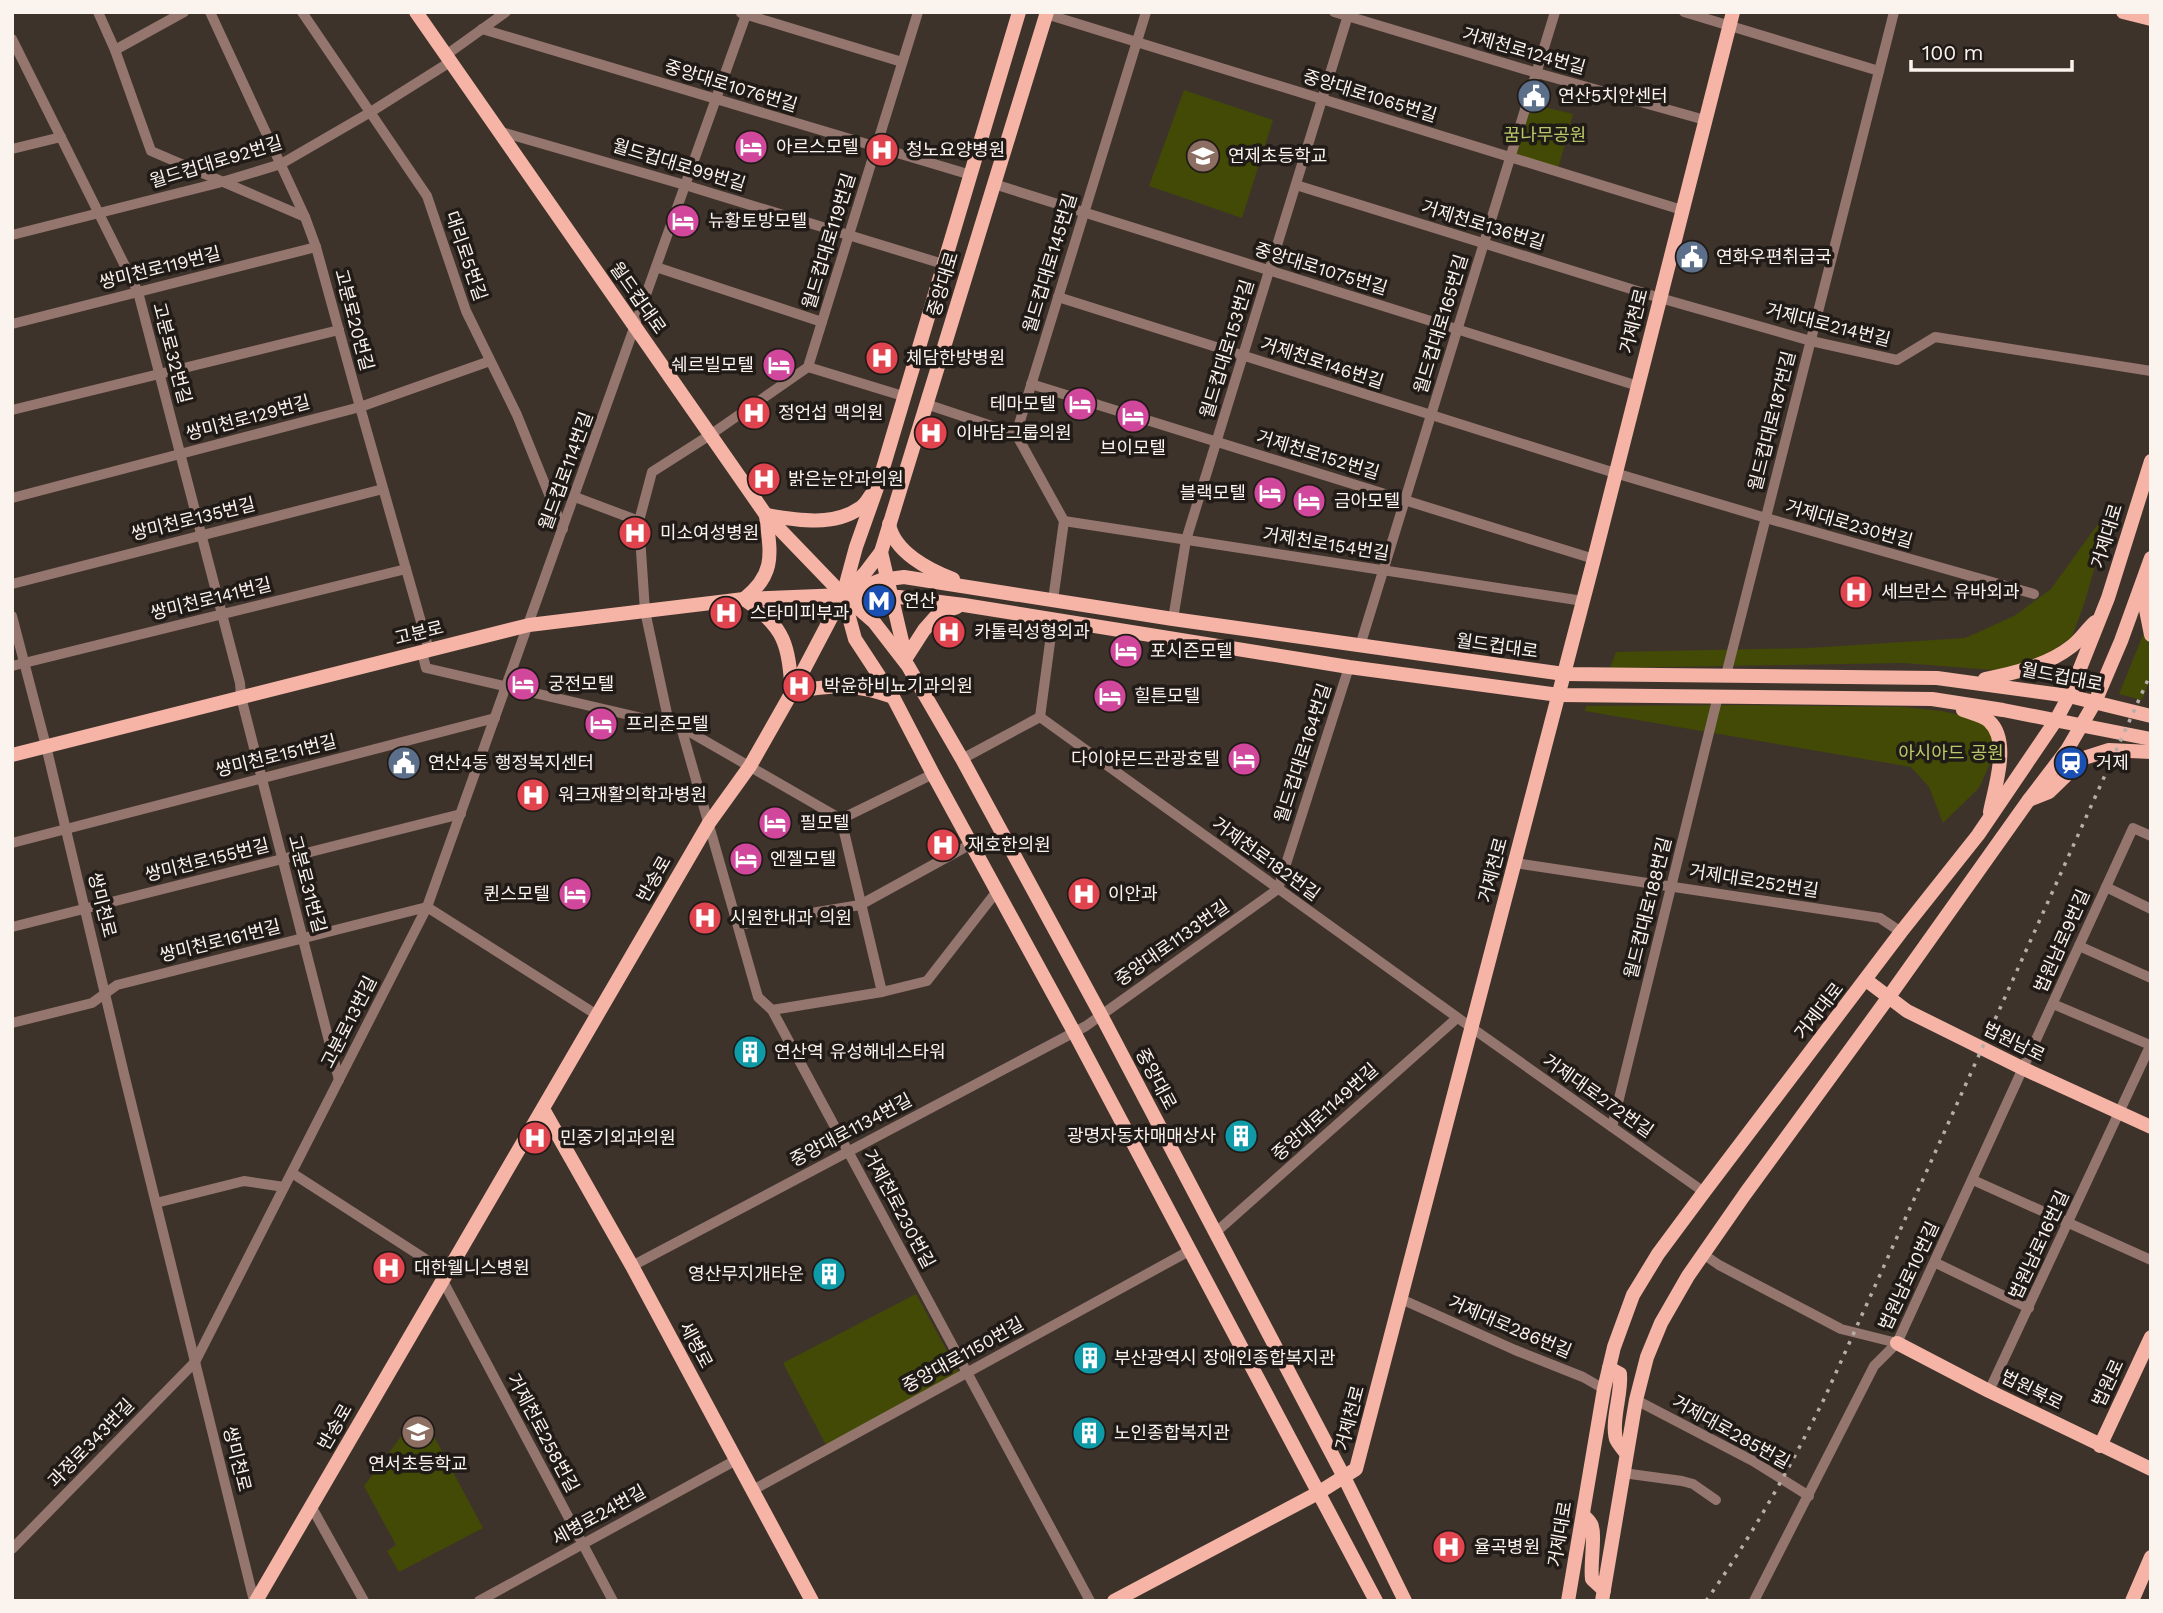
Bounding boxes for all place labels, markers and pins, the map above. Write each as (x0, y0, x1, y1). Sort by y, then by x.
public building icon: 연산5치안센터 (1515, 77, 1553, 115)
place label: 연산5치안센터 (1558, 85, 1668, 106)
hotel icon: 아르스모텔 (732, 128, 770, 166)
hospital icon: 청노요양병원 (863, 131, 901, 169)
place label: 아르스모텔 (776, 136, 859, 157)
school or university icon: 연제초등학교 (1184, 137, 1222, 175)
place label: 청노요양병원 (906, 139, 1005, 160)
place label: 연제초등학교 (1228, 145, 1327, 166)
hotel icon: 뉴황토방모텔 (664, 202, 702, 240)
place label: 뉴황토방모텔 (708, 210, 807, 231)
public building icon: 연화우편취급국 (1673, 238, 1711, 276)
place label: 연화우편취급국 (1716, 246, 1832, 267)
hospital icon: 체담한방병원 (863, 339, 901, 377)
hotel icon: 쉐르빌모텔 (760, 346, 798, 384)
place label: 체담한방병원 (906, 347, 1005, 368)
place label: 쉐르빌모텔 (671, 354, 754, 375)
hotel icon: 테마모텔 (1061, 385, 1099, 423)
place label: 테마모텔 (990, 393, 1056, 414)
hospital icon: 정언섭 맥의원 (735, 394, 773, 432)
hotel icon: 브이모텔 (1114, 397, 1152, 435)
place label: 정언섭 맥의원 (778, 402, 884, 423)
hospital icon: 이바담그룹의원 (912, 414, 950, 452)
place label: 이바담그룹의원 (956, 422, 1072, 443)
place label: 브이모텔 (1100, 437, 1166, 458)
hospital icon: 밝은눈안과의원 (745, 460, 783, 498)
place label: 밝은눈안과의원 (788, 468, 904, 489)
hotel icon: 블랙모텔 (1251, 474, 1289, 512)
place label: 블랙모텔 (1180, 482, 1246, 503)
hotel icon: 금아모텔 (1290, 482, 1328, 520)
place label: 금아모텔 (1334, 490, 1400, 511)
hospital icon: 미소여성병원 (616, 514, 654, 552)
place label: 미소여성병원 (660, 522, 759, 543)
hospital icon: 세브란스 유바외과 (1837, 573, 1875, 611)
place label: 세브란스 유바외과 (1881, 581, 2020, 602)
metro station icon: 연산 (860, 582, 898, 620)
place label: 연산 (903, 590, 936, 611)
hospital icon: 스타미피부과 (707, 594, 745, 632)
place label: 스타미피부과 (750, 602, 850, 623)
hospital icon: 카톨릭성형외과 (930, 613, 968, 651)
place label: 카톨릭성형외과 (974, 621, 1090, 642)
hotel icon: 포시즌모텔 (1107, 632, 1145, 670)
place label: 포시즌모텔 (1150, 640, 1233, 661)
hotel icon: 궁전모텔 (504, 665, 542, 703)
hospital icon: 박윤하비뇨기과의원 (780, 667, 818, 705)
place label: 궁전모텔 (548, 673, 614, 694)
place label: 박윤하비뇨기과의원 (824, 675, 973, 696)
hotel icon: 힐튼모텔 (1091, 677, 1129, 715)
place label: 힐튼모텔 (1134, 685, 1200, 706)
hotel icon: 프리존모텔 (582, 705, 620, 743)
place label: 프리존모텔 (626, 713, 709, 734)
hotel icon: 다이야몬드관광호텔 (1225, 740, 1263, 778)
public building icon: 연산4동 행정복지센터 (385, 744, 423, 782)
station icon: 거제 (2052, 744, 2090, 782)
place label: 다이야몬드관광호텔 (1071, 748, 1220, 769)
place label: 연산4동 행정복지센터 (428, 752, 594, 773)
place label: 거제 (2096, 752, 2129, 773)
hospital icon: 워크재활의학과병원 (514, 776, 552, 814)
place label: 워크재활의학과병원 (558, 784, 707, 805)
hotel icon: 필모텔 (756, 804, 794, 842)
place label: 필모텔 (800, 812, 850, 833)
hospital icon: 재호한의원 (924, 826, 962, 864)
place label: 재호한의원 (968, 834, 1051, 855)
hotel icon: 엔젤모텔 (727, 840, 765, 878)
place label: 엔젤모텔 (770, 848, 836, 869)
hotel icon: 퀸스모텔 (556, 875, 594, 913)
hospital icon: 이안과 (1065, 875, 1103, 913)
place label: 퀸스모텔 (484, 883, 550, 904)
place label: 이안과 (1108, 883, 1158, 904)
hospital icon: 시원한내과 의원 (686, 899, 724, 937)
place label: 시원한내과 의원 (730, 907, 852, 928)
building icon: 연산역 유성해네스타워 (731, 1033, 769, 1071)
place label: 연산역 유성해네스타워 (774, 1041, 946, 1062)
building icon: 광명자동차매매상사 (1222, 1117, 1260, 1155)
hospital icon: 민중기외과의원 (516, 1119, 554, 1157)
place label: 광명자동차매매상사 (1067, 1125, 1216, 1146)
place label: 민중기외과의원 (560, 1127, 676, 1148)
hospital icon: 대한웰니스병원 (370, 1249, 408, 1287)
building icon: 영산무지개타운 (810, 1255, 848, 1293)
place label: 대한웰니스병원 (414, 1257, 530, 1278)
place label: 영산무지개타운 (688, 1263, 804, 1284)
building icon: 부산광역시 장애인종합복지관 (1071, 1339, 1109, 1377)
place label: 부산광역시 장애인종합복지관 (1114, 1347, 1336, 1368)
school or university icon: 연서초등학교 (399, 1413, 437, 1451)
building icon: 노인종합복지관 (1070, 1414, 1108, 1452)
place label: 노인종합복지관 (1114, 1422, 1230, 1443)
place label: 연서초등학교 (368, 1453, 468, 1474)
hospital icon: 율곡병원 (1430, 1528, 1468, 1566)
place label: 율곡병원 (1474, 1536, 1540, 1557)

